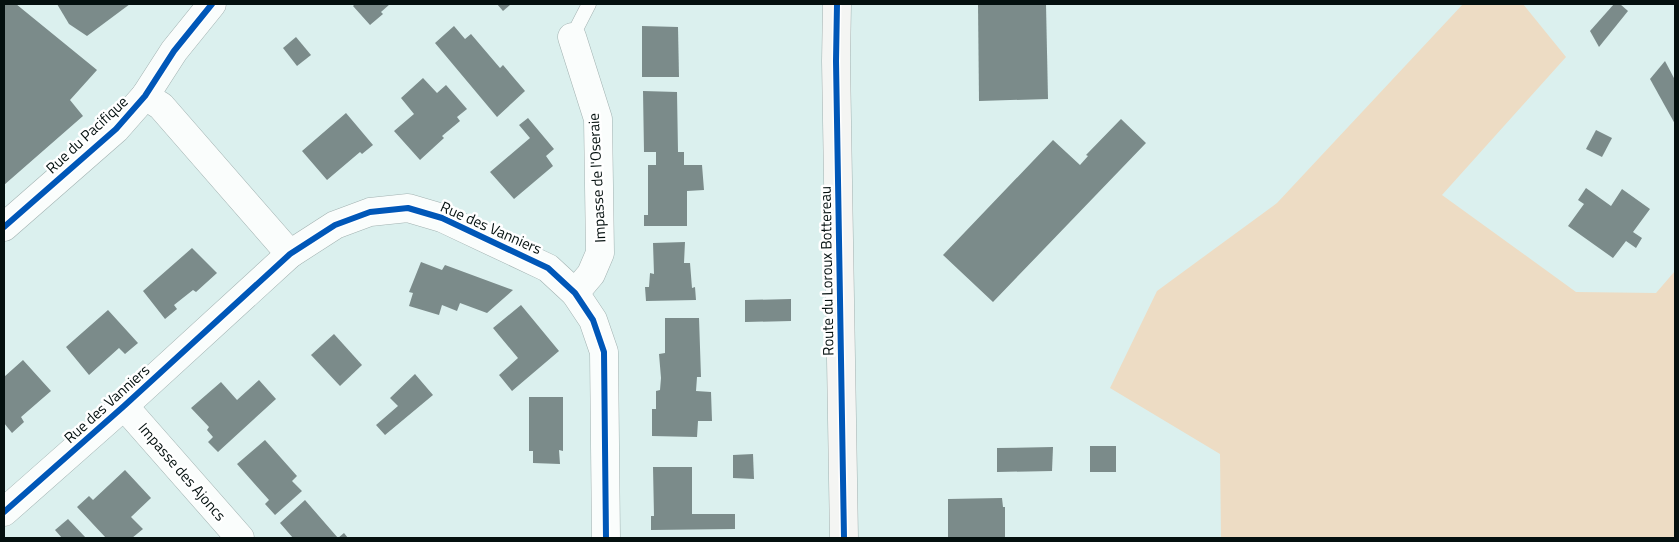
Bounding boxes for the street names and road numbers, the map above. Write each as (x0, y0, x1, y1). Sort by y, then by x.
street label: Rue du Pacifique (40, 90, 133, 179)
street label: Impasse de l'Oseraie (582, 113, 611, 243)
street label: Route du Loroux Bottereau (814, 186, 839, 356)
street label: Rue des Vanniers (437, 195, 546, 260)
street label: Rue des Vanniers (59, 359, 155, 449)
street label: Impasse des Ajoncs (133, 417, 232, 526)

